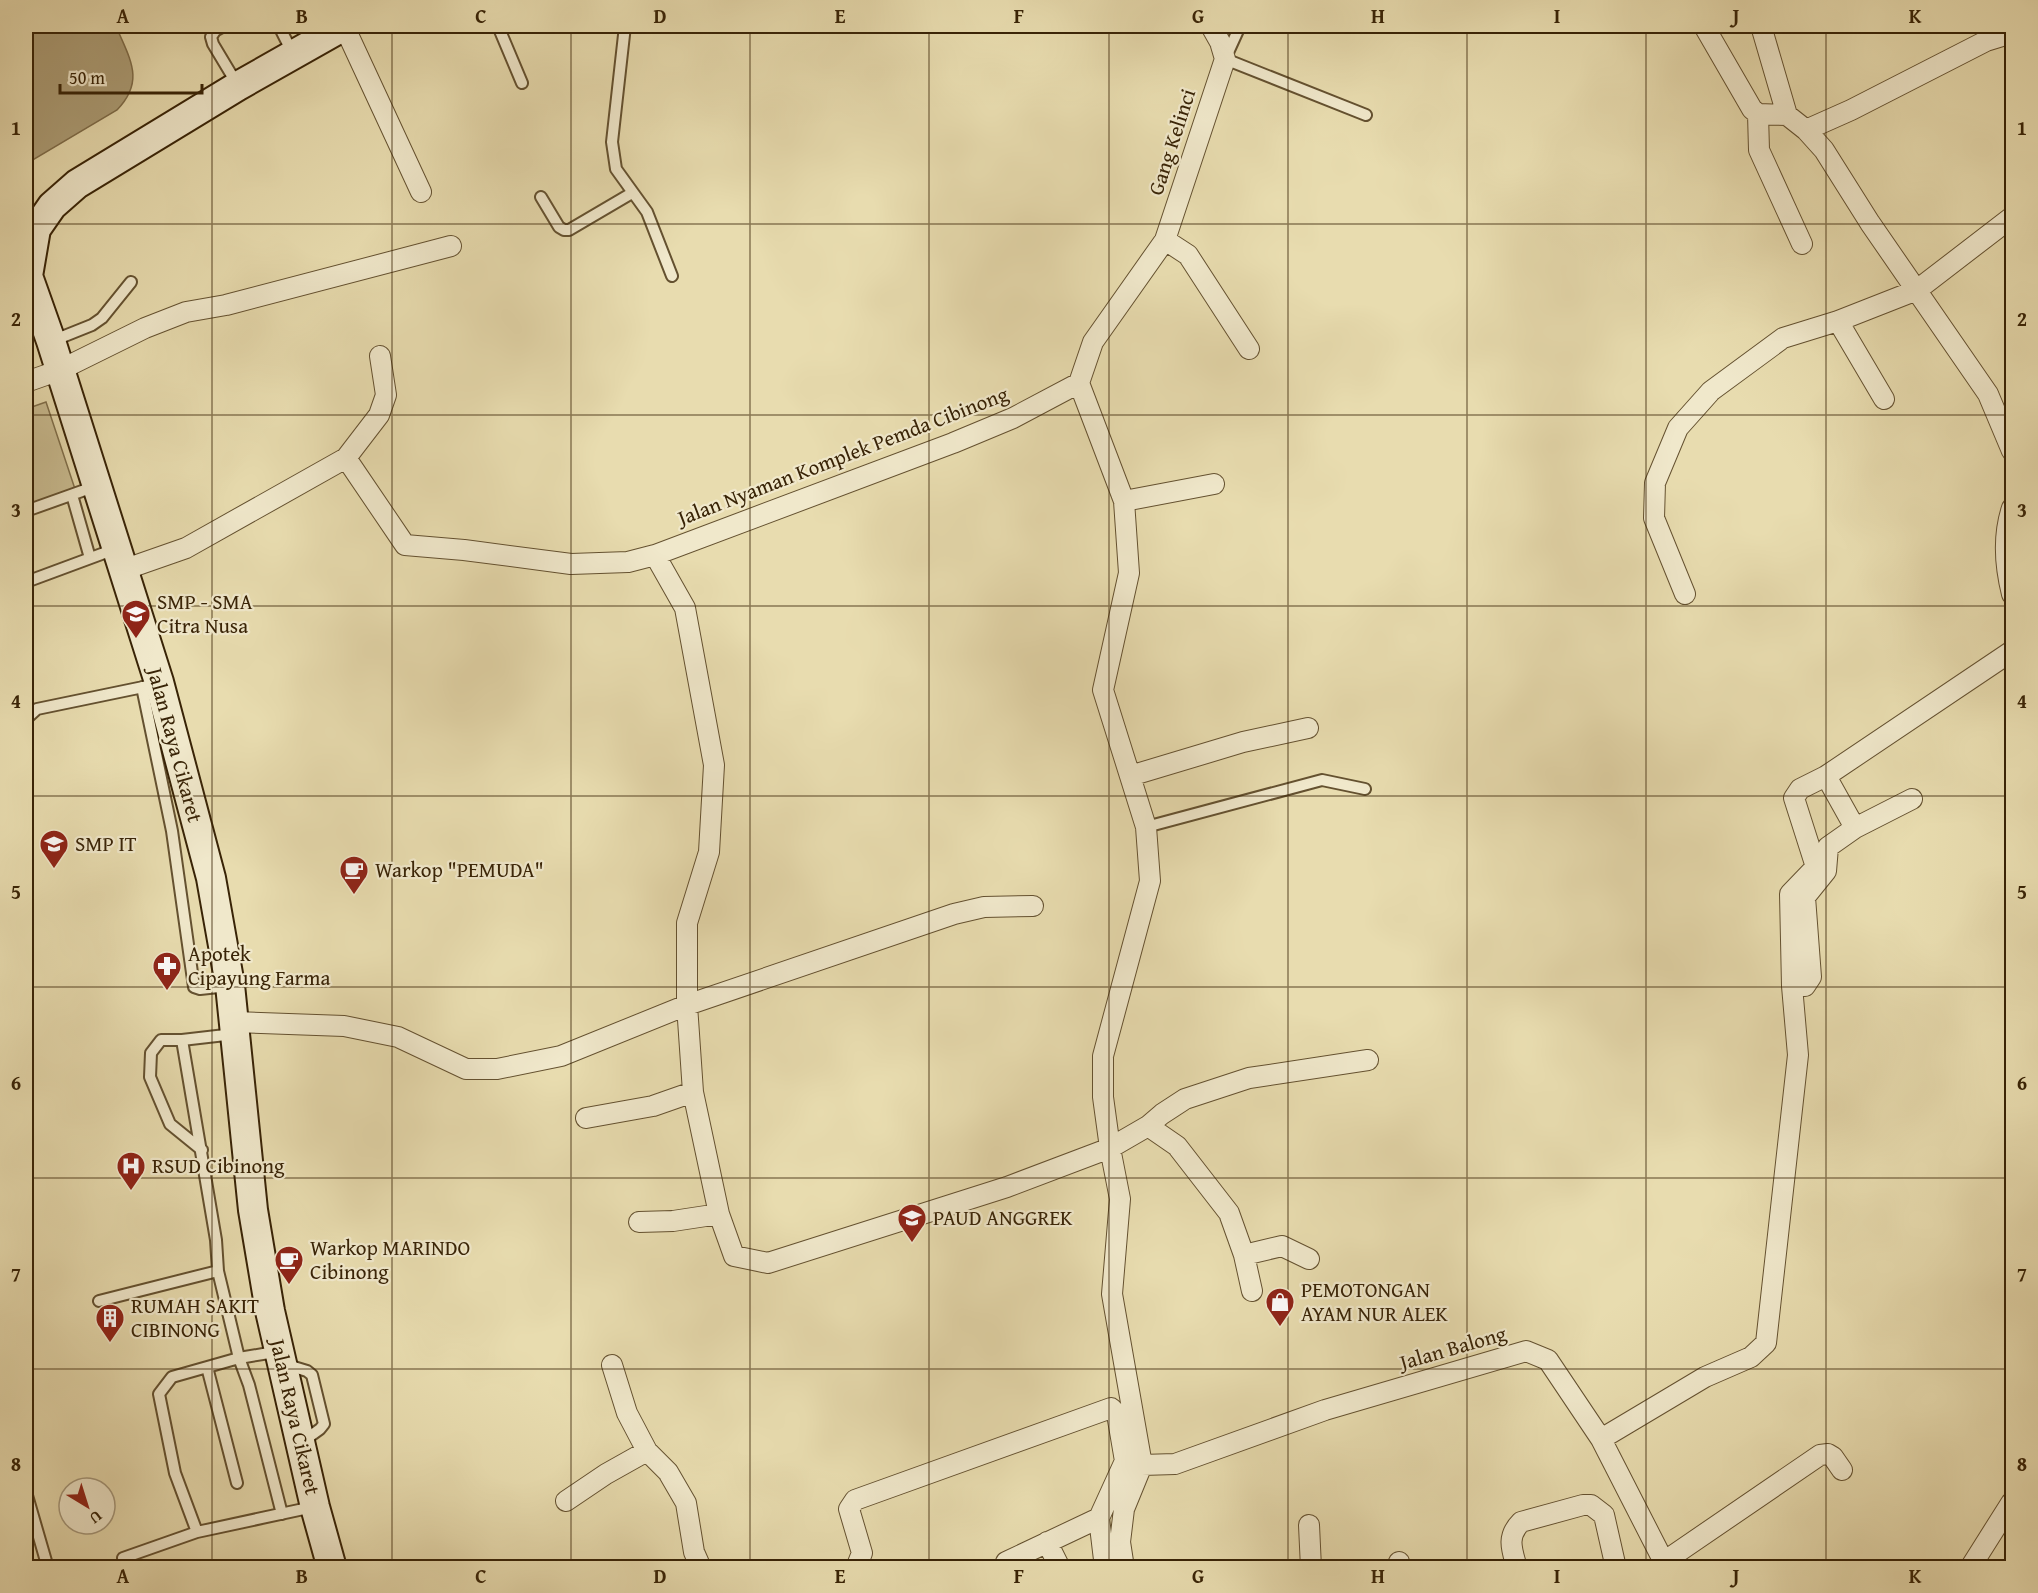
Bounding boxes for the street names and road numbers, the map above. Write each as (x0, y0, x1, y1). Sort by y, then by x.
street label: Gang Kelinci (1140, 85, 1203, 199)
street label: Jalan Nyaman Komplek Pemda Cibinong (670, 378, 1013, 534)
street label: Jalan Raya Cikaret (139, 661, 211, 826)
street label: Jalan Balong (1393, 1317, 1510, 1378)
street label: Jalan Raya Cikaret (262, 1333, 329, 1498)

